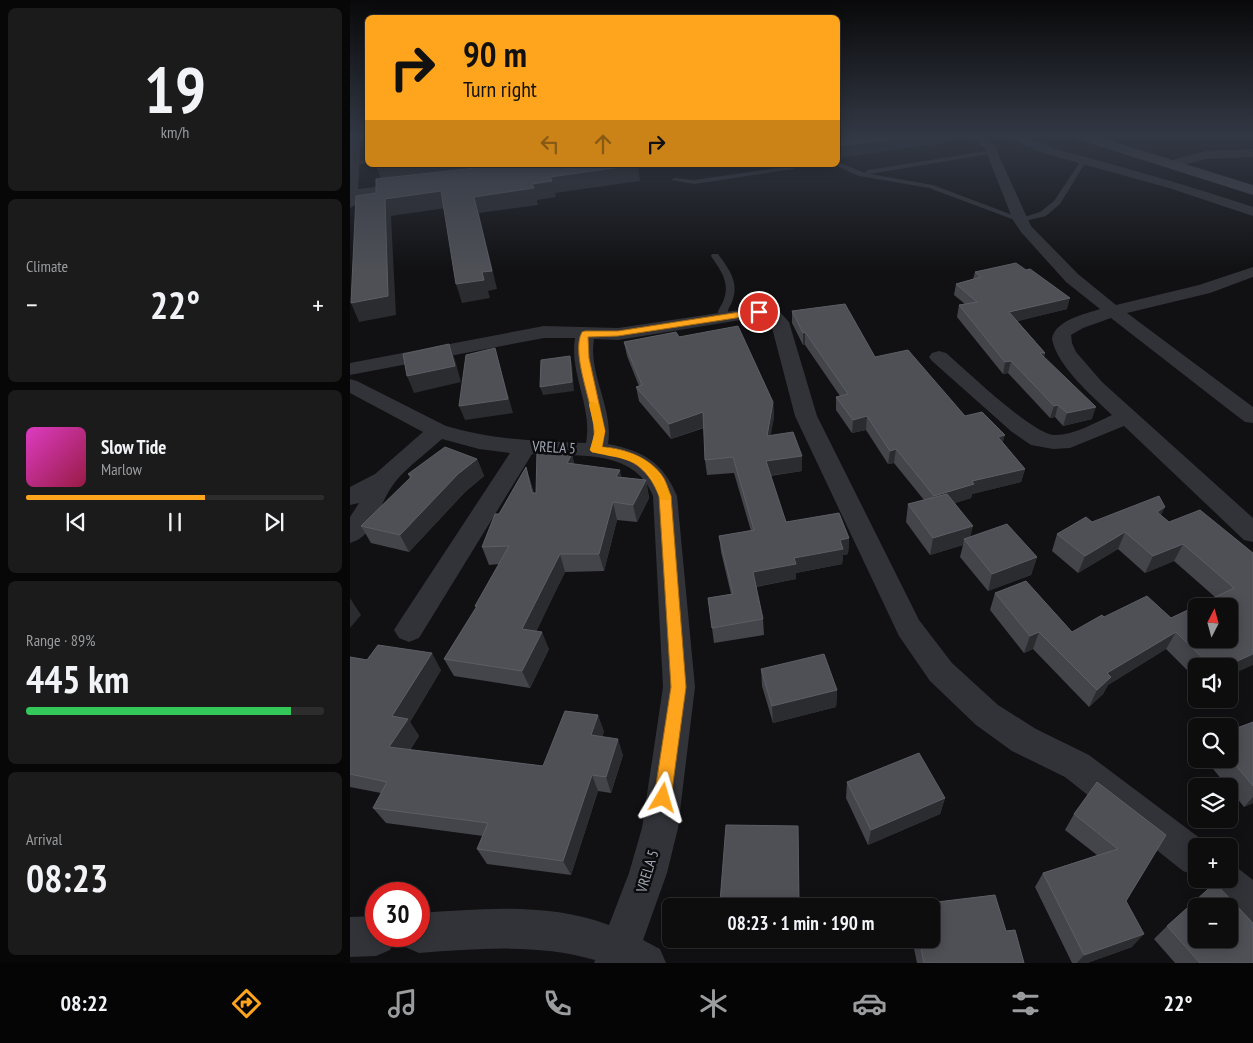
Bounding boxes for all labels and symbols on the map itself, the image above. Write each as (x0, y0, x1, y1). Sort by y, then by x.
pin (738, 291, 780, 333)
street label: VRELA 5 (531, 436, 576, 458)
north arrow (1188, 598, 1238, 648)
position arrow (636, 771, 688, 823)
street label: VRELA 5 (631, 847, 662, 896)
speed limit sign: 30 (365, 882, 430, 947)

